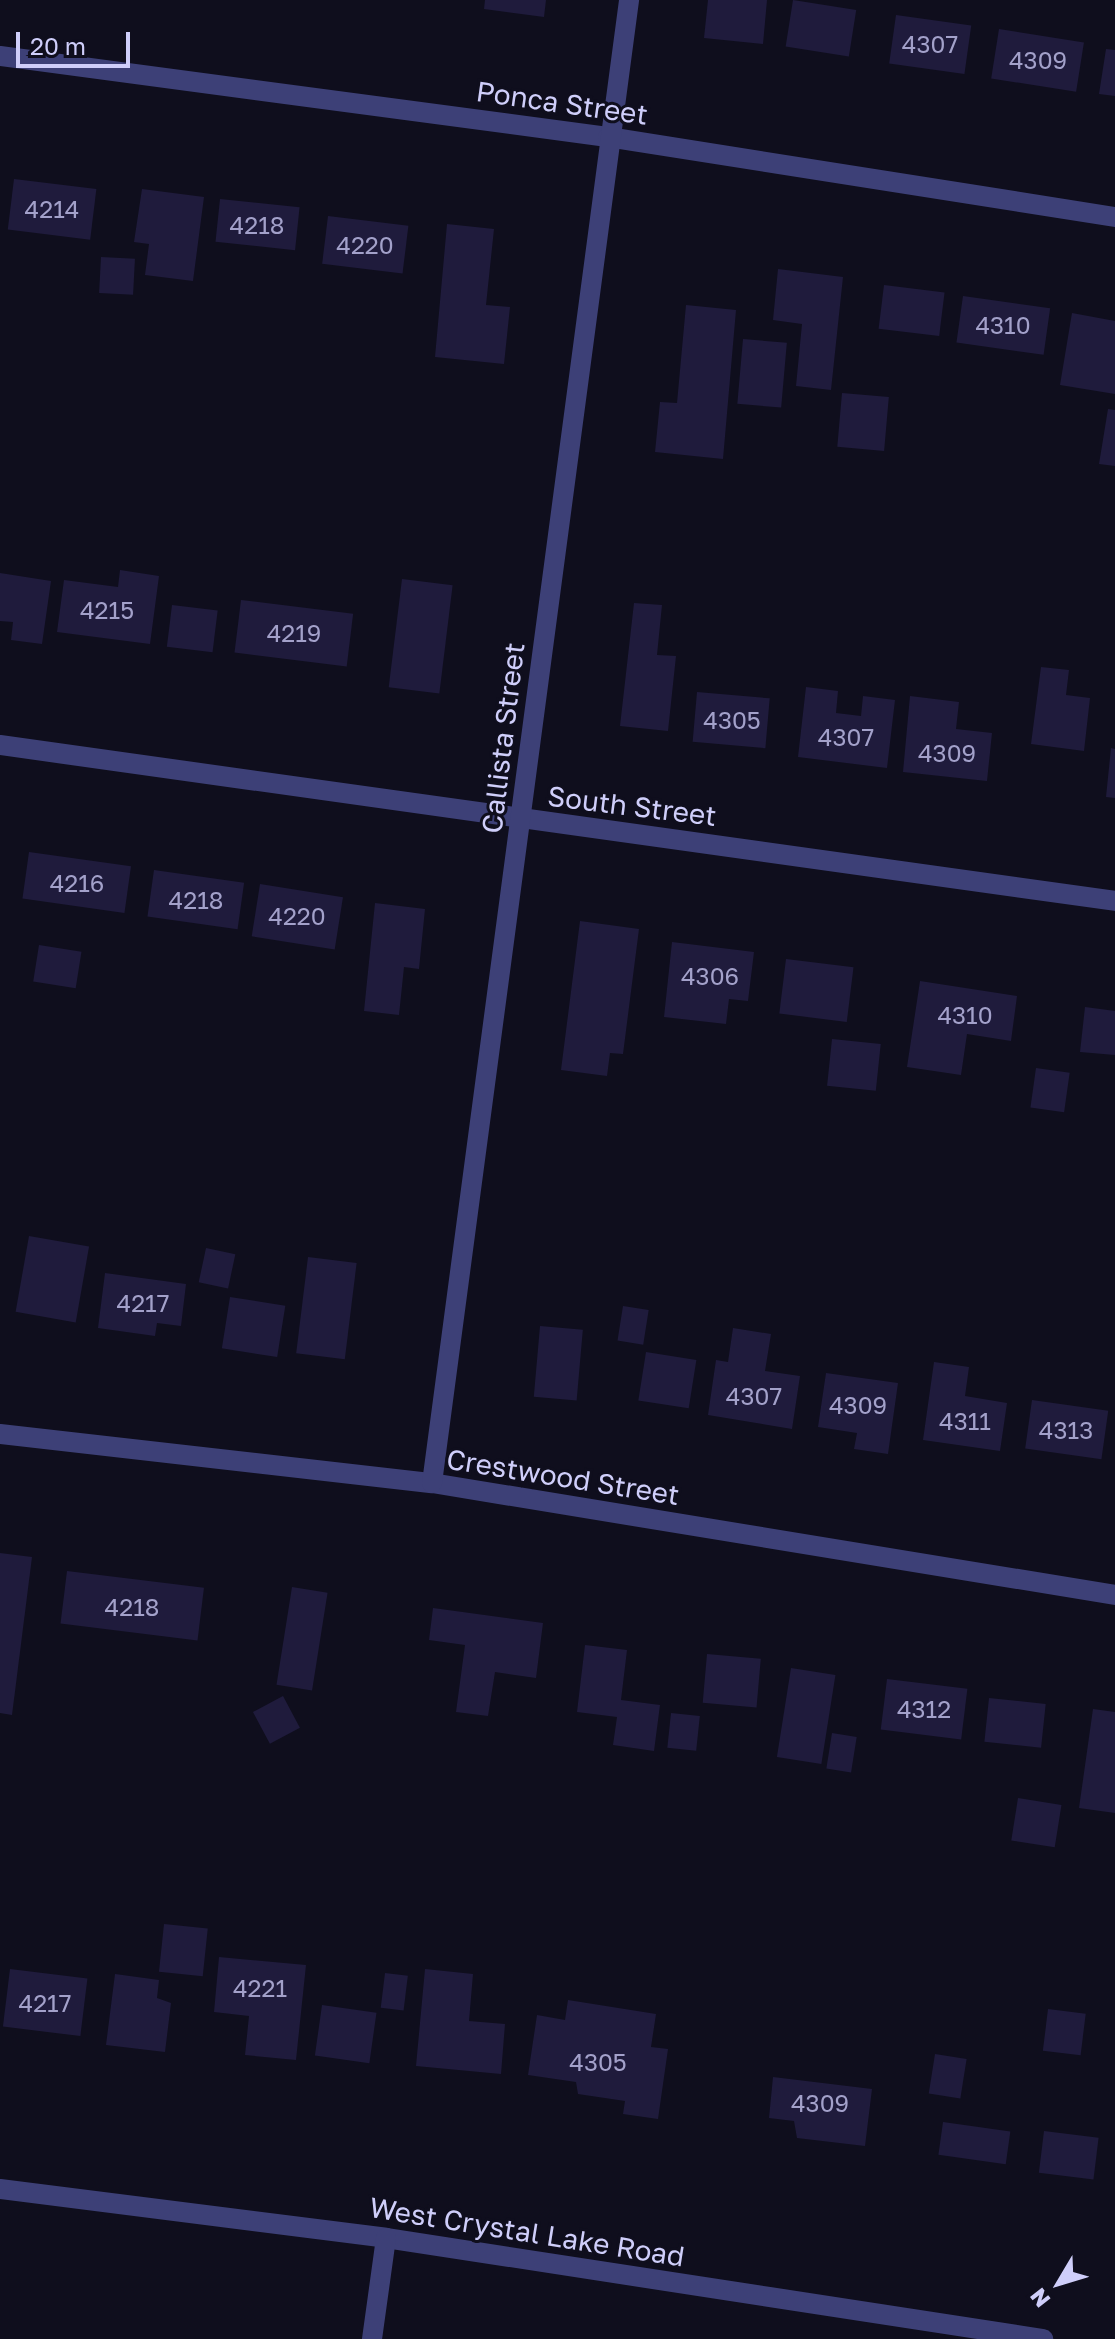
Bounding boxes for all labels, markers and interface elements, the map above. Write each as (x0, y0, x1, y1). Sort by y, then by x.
scale bar (20, 16, 134, 66)
house number: 4307 (902, 30, 958, 58)
text: 20 m (30, 31, 86, 60)
house number: 4309 (1009, 46, 1067, 74)
street label: Ponca Street (474, 74, 650, 132)
house number: 4214 (25, 195, 79, 223)
house number: 4218 (230, 211, 284, 239)
house number: 4220 (336, 231, 394, 259)
house number: 4310 (975, 311, 1031, 339)
house number: 4215 (80, 596, 134, 624)
house number: 4219 (267, 619, 321, 647)
street label: Callista Street (475, 641, 531, 835)
house number: 4305 (703, 706, 761, 734)
house number: 4307 (818, 723, 874, 751)
house number: 4309 (918, 739, 976, 767)
street label: South Street (546, 779, 718, 833)
house number: 4216 (50, 869, 104, 897)
house number: 4218 (169, 886, 223, 914)
house number: 4220 (268, 902, 326, 930)
house number: 4306 (681, 962, 739, 990)
house number: 4310 (937, 1001, 993, 1029)
house number: 4217 (117, 1289, 169, 1317)
house number: 4307 (726, 1382, 782, 1410)
house number: 4309 (829, 1391, 887, 1419)
house number: 4311 (939, 1407, 991, 1435)
house number: 4313 (1039, 1416, 1093, 1444)
street label: Crestwood Street (444, 1442, 682, 1512)
house number: 4218 (105, 1593, 159, 1621)
house number: 4312 (897, 1695, 951, 1723)
house number: 4221 (233, 1974, 287, 2002)
house number: 4217 (19, 1989, 71, 2017)
house number: 4305 (569, 2048, 627, 2076)
house number: 4309 (791, 2089, 849, 2117)
street label: West Crystal Lake Road (367, 2190, 687, 2274)
north arrow (1019, 2243, 1099, 2323)
text: N (1024, 2283, 1055, 2313)

